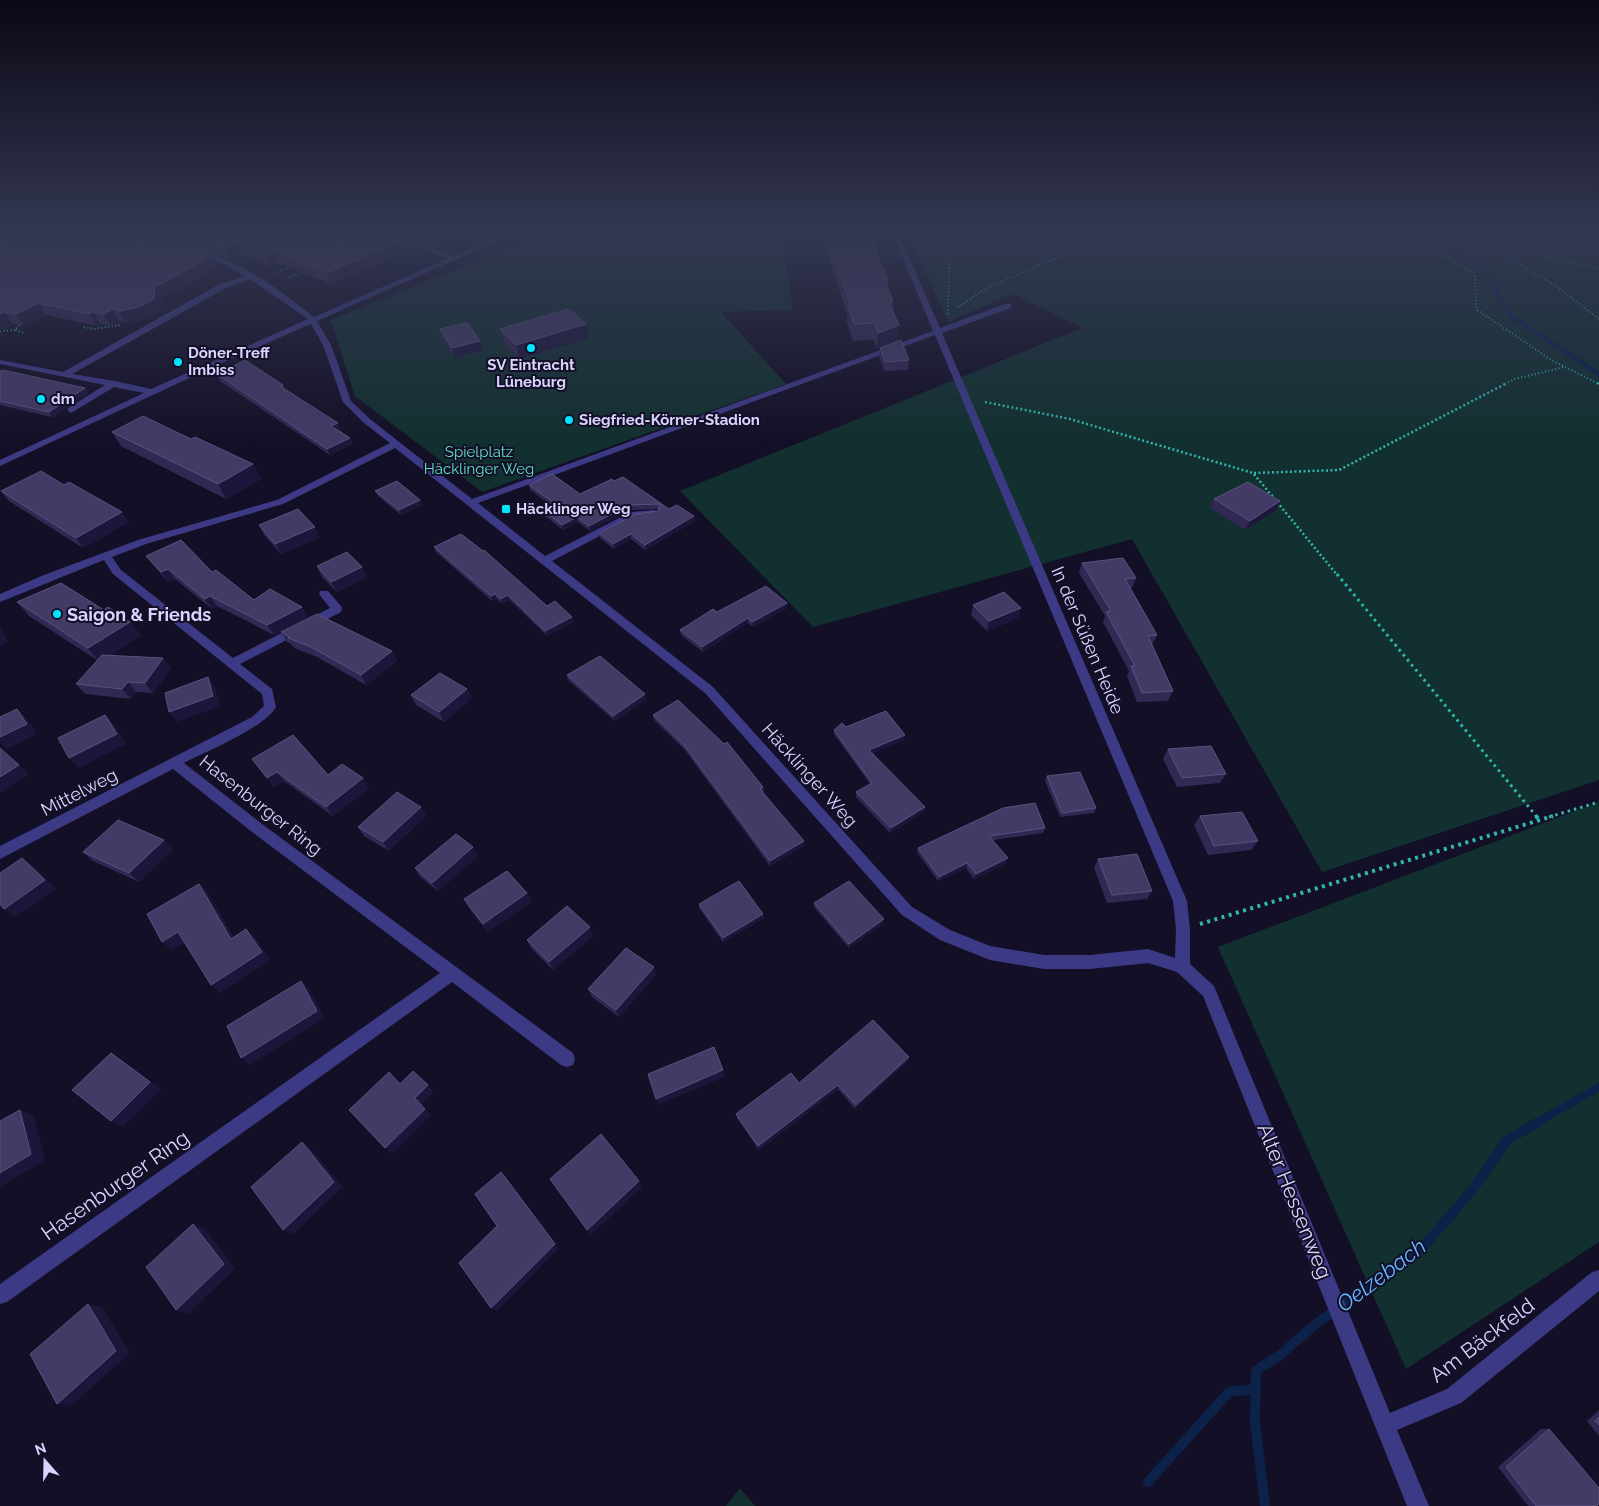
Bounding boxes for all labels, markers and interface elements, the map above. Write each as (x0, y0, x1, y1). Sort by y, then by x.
marker: SV Eintracht Lüneburg (525, 342, 537, 354)
place label: Döner-Treff Imbiss (188, 344, 270, 379)
marker: Döner-Treff Imbiss (172, 356, 184, 368)
place label: SV Eintracht Lüneburg (487, 356, 575, 391)
place label: dm (51, 390, 75, 408)
marker: dm (35, 393, 47, 405)
place label: Siegfried-Körner-Stadion (579, 411, 760, 429)
marker: Siegfried-Körner-Stadion (563, 414, 575, 426)
park label: Spielplatz Häcklinger Weg (424, 443, 534, 478)
place label: Häcklinger Weg (516, 500, 630, 518)
marker: Häcklinger Weg (500, 503, 512, 515)
street label: In der Süßen Heide (1047, 563, 1129, 717)
place label: Saigon & Friends (67, 604, 211, 625)
marker: Saigon & Friends (51, 608, 63, 620)
street label: Häcklinger Weg (758, 719, 862, 831)
street label: Hasenburger Ring (195, 751, 327, 859)
street label: Mittelweg (37, 764, 121, 820)
street label: Alter Hessenweg (1252, 1120, 1338, 1282)
street label: Hasenburger Ring (36, 1125, 194, 1245)
water label: Oelzebach (1331, 1233, 1431, 1317)
street label: Am Bäckfeld (1425, 1293, 1539, 1387)
north arrow (20, 1436, 70, 1486)
text: N (33, 1439, 48, 1458)

